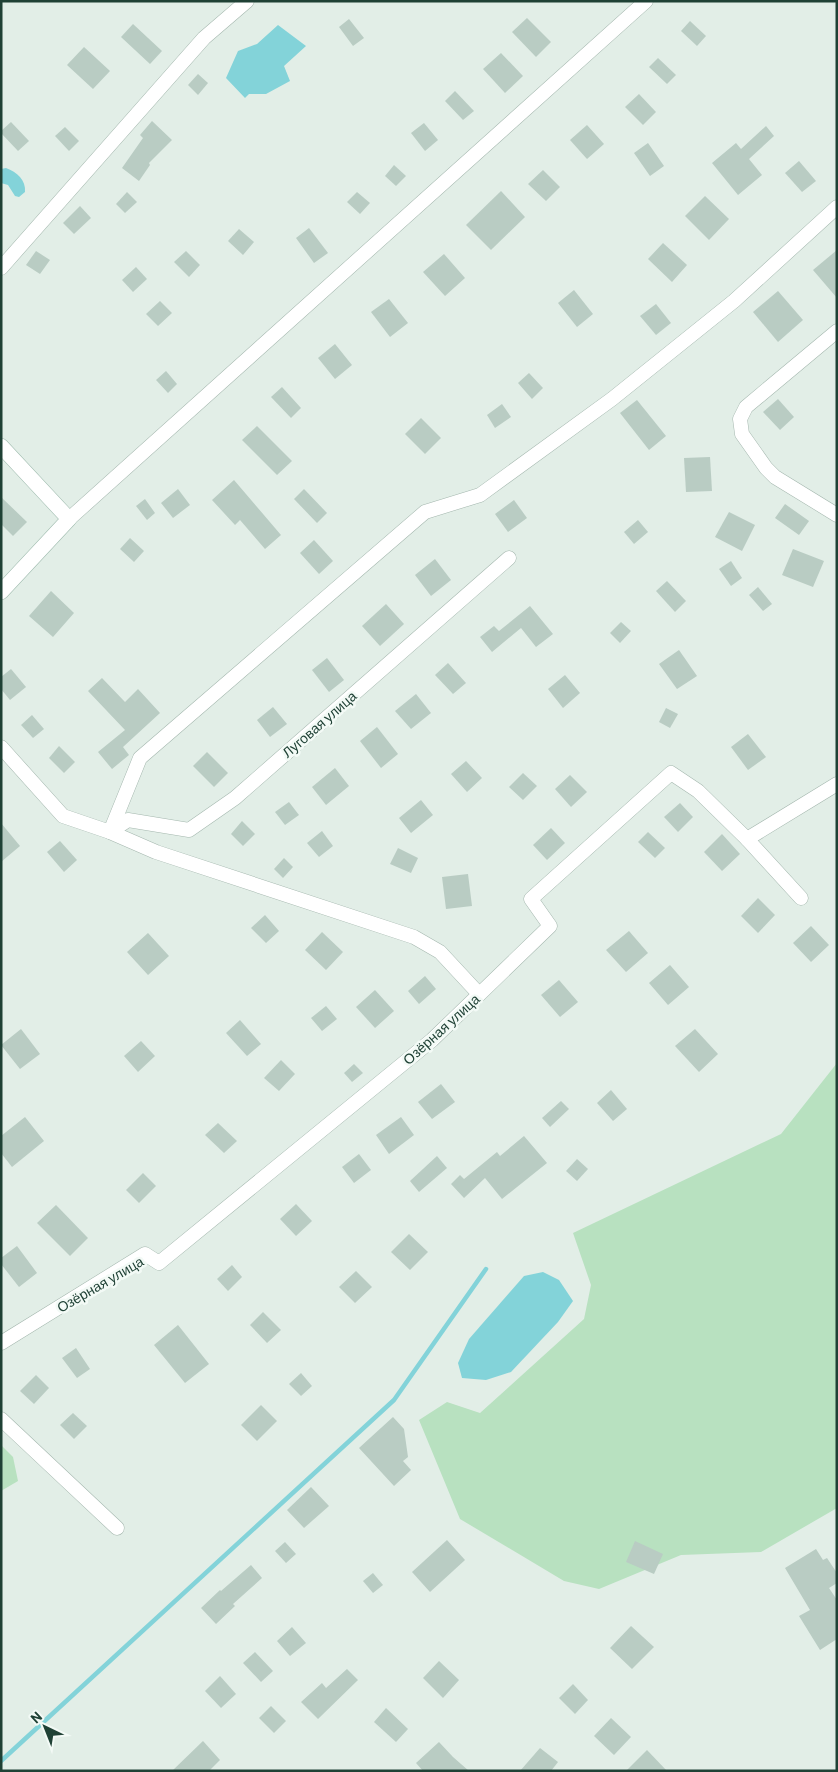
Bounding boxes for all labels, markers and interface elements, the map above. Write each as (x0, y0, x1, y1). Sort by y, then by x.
street label: Луговая улица (278, 687, 360, 761)
street label: Озёрная улица (399, 990, 483, 1068)
street label: Озёрная улица (54, 1252, 147, 1316)
north arrow (20, 1702, 70, 1752)
text: N (27, 1708, 45, 1727)

